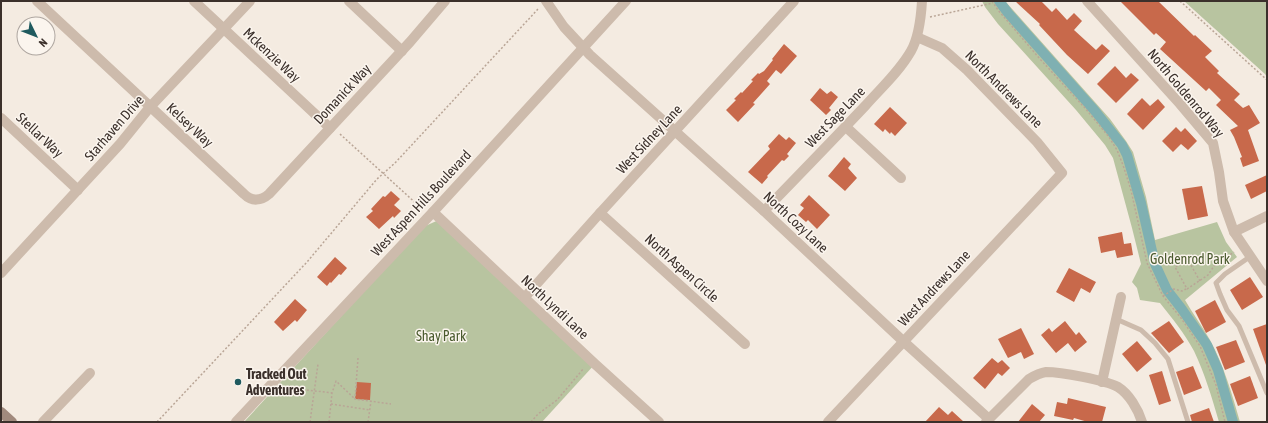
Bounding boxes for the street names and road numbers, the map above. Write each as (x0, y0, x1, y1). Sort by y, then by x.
street label: Mckenzie Way (240, 25, 304, 86)
street label: North Goldenrod Way (1144, 46, 1228, 141)
street label: North Andrews Lane (962, 47, 1046, 131)
street label: Domanick Way (310, 60, 374, 127)
street label: West Sage Lane (802, 83, 868, 151)
street label: Starhaven Drive (81, 92, 147, 164)
street label: Kelsey Way (164, 100, 217, 151)
street label: West Sidney Lane (613, 101, 685, 177)
street label: Stellar Way (13, 109, 67, 161)
street label: West Aspen Hills Boulevard (368, 147, 474, 259)
street label: North Cozy Lane (761, 188, 831, 256)
street label: North Aspen Circle (642, 231, 722, 305)
street label: West Andrews Lane (895, 247, 973, 329)
street label: North Lyndi Lane (518, 272, 592, 342)

